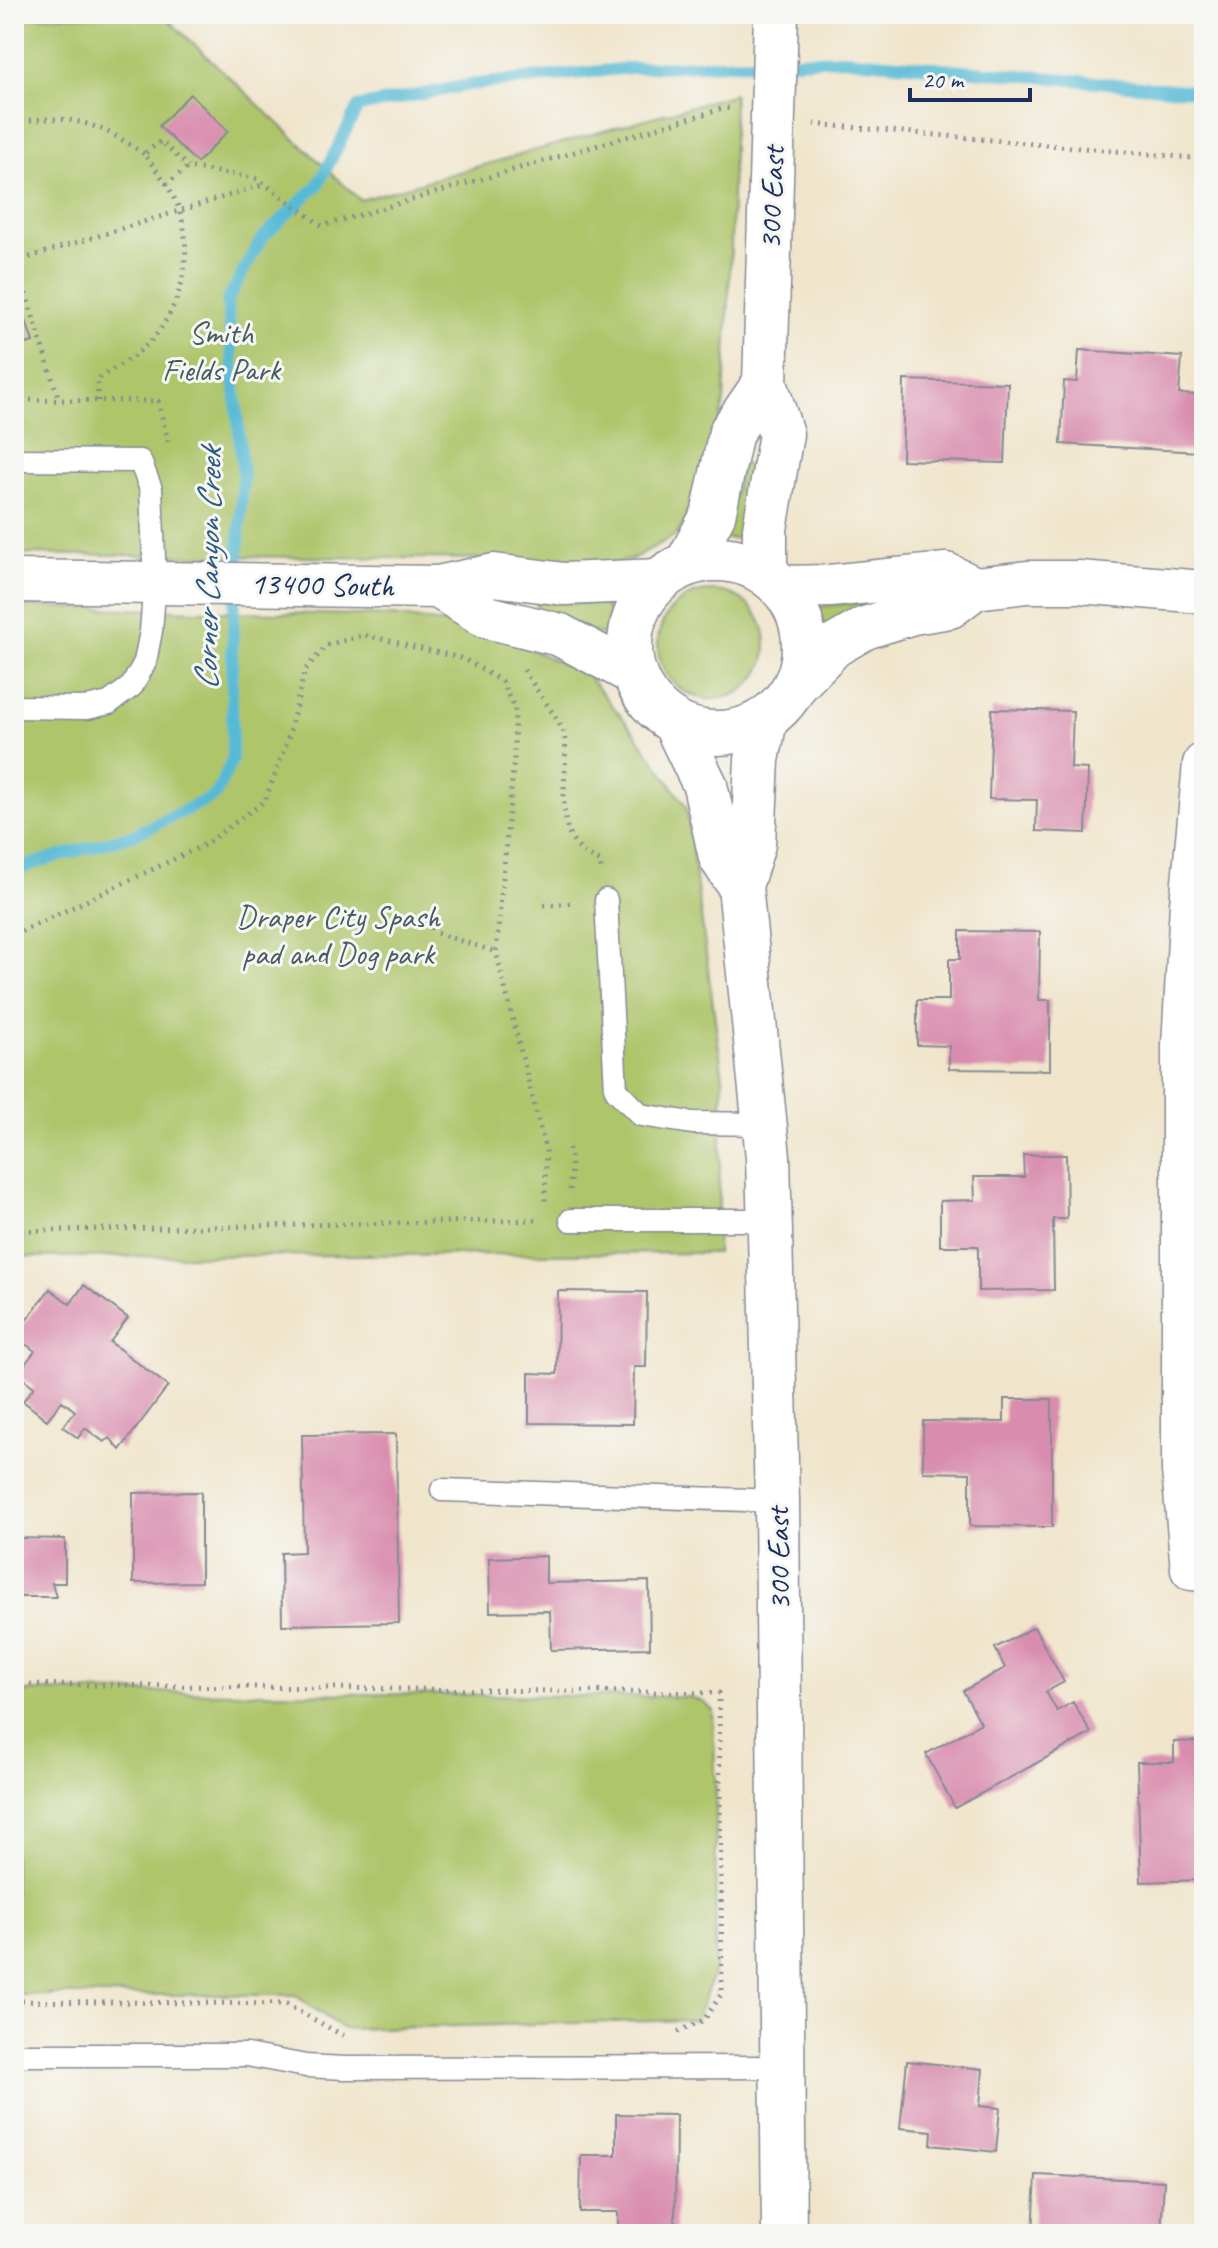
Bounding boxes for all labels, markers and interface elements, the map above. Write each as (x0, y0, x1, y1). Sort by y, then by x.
scale bar (910, 52, 1030, 102)
text: 20 m (922, 65, 965, 95)
street label: 300 East (749, 142, 794, 250)
park label: Smith Fields Park (162, 312, 282, 390)
water label: Corner Canyon Creek (184, 442, 231, 691)
street label: 13400 South (250, 563, 395, 606)
park label: Draper City Spash pad and Dog park (236, 896, 441, 974)
street label: 300 East (757, 1504, 800, 1611)

